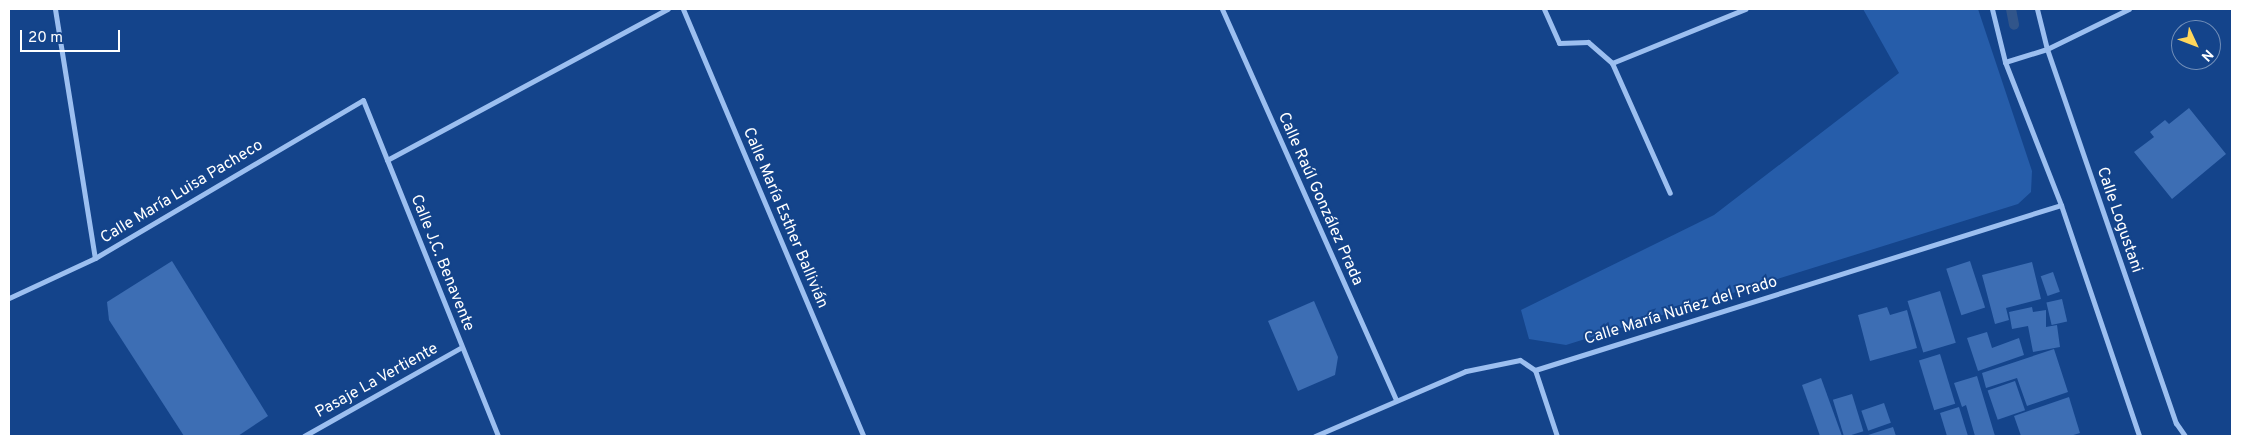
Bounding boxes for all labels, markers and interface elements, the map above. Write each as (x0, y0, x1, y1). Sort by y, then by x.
scale bar (22, 20, 122, 52)
north arrow (2171, 20, 2221, 70)
text: 20 m (28, 29, 63, 48)
text: N (2197, 45, 2216, 64)
street label: Calle Raúl González Prada (1273, 110, 1367, 288)
street label: Calle María Esther Ballivián (738, 125, 832, 311)
street label: Calle María Luisa Pacheco (97, 136, 267, 248)
street label: Calle Logustani (2092, 165, 2146, 275)
street label: Calle J.C. Benavente (406, 192, 478, 334)
street label: Calle María Nuñez del Prado (1582, 272, 1780, 350)
street label: Pasaje La Vertiente (312, 339, 442, 423)

